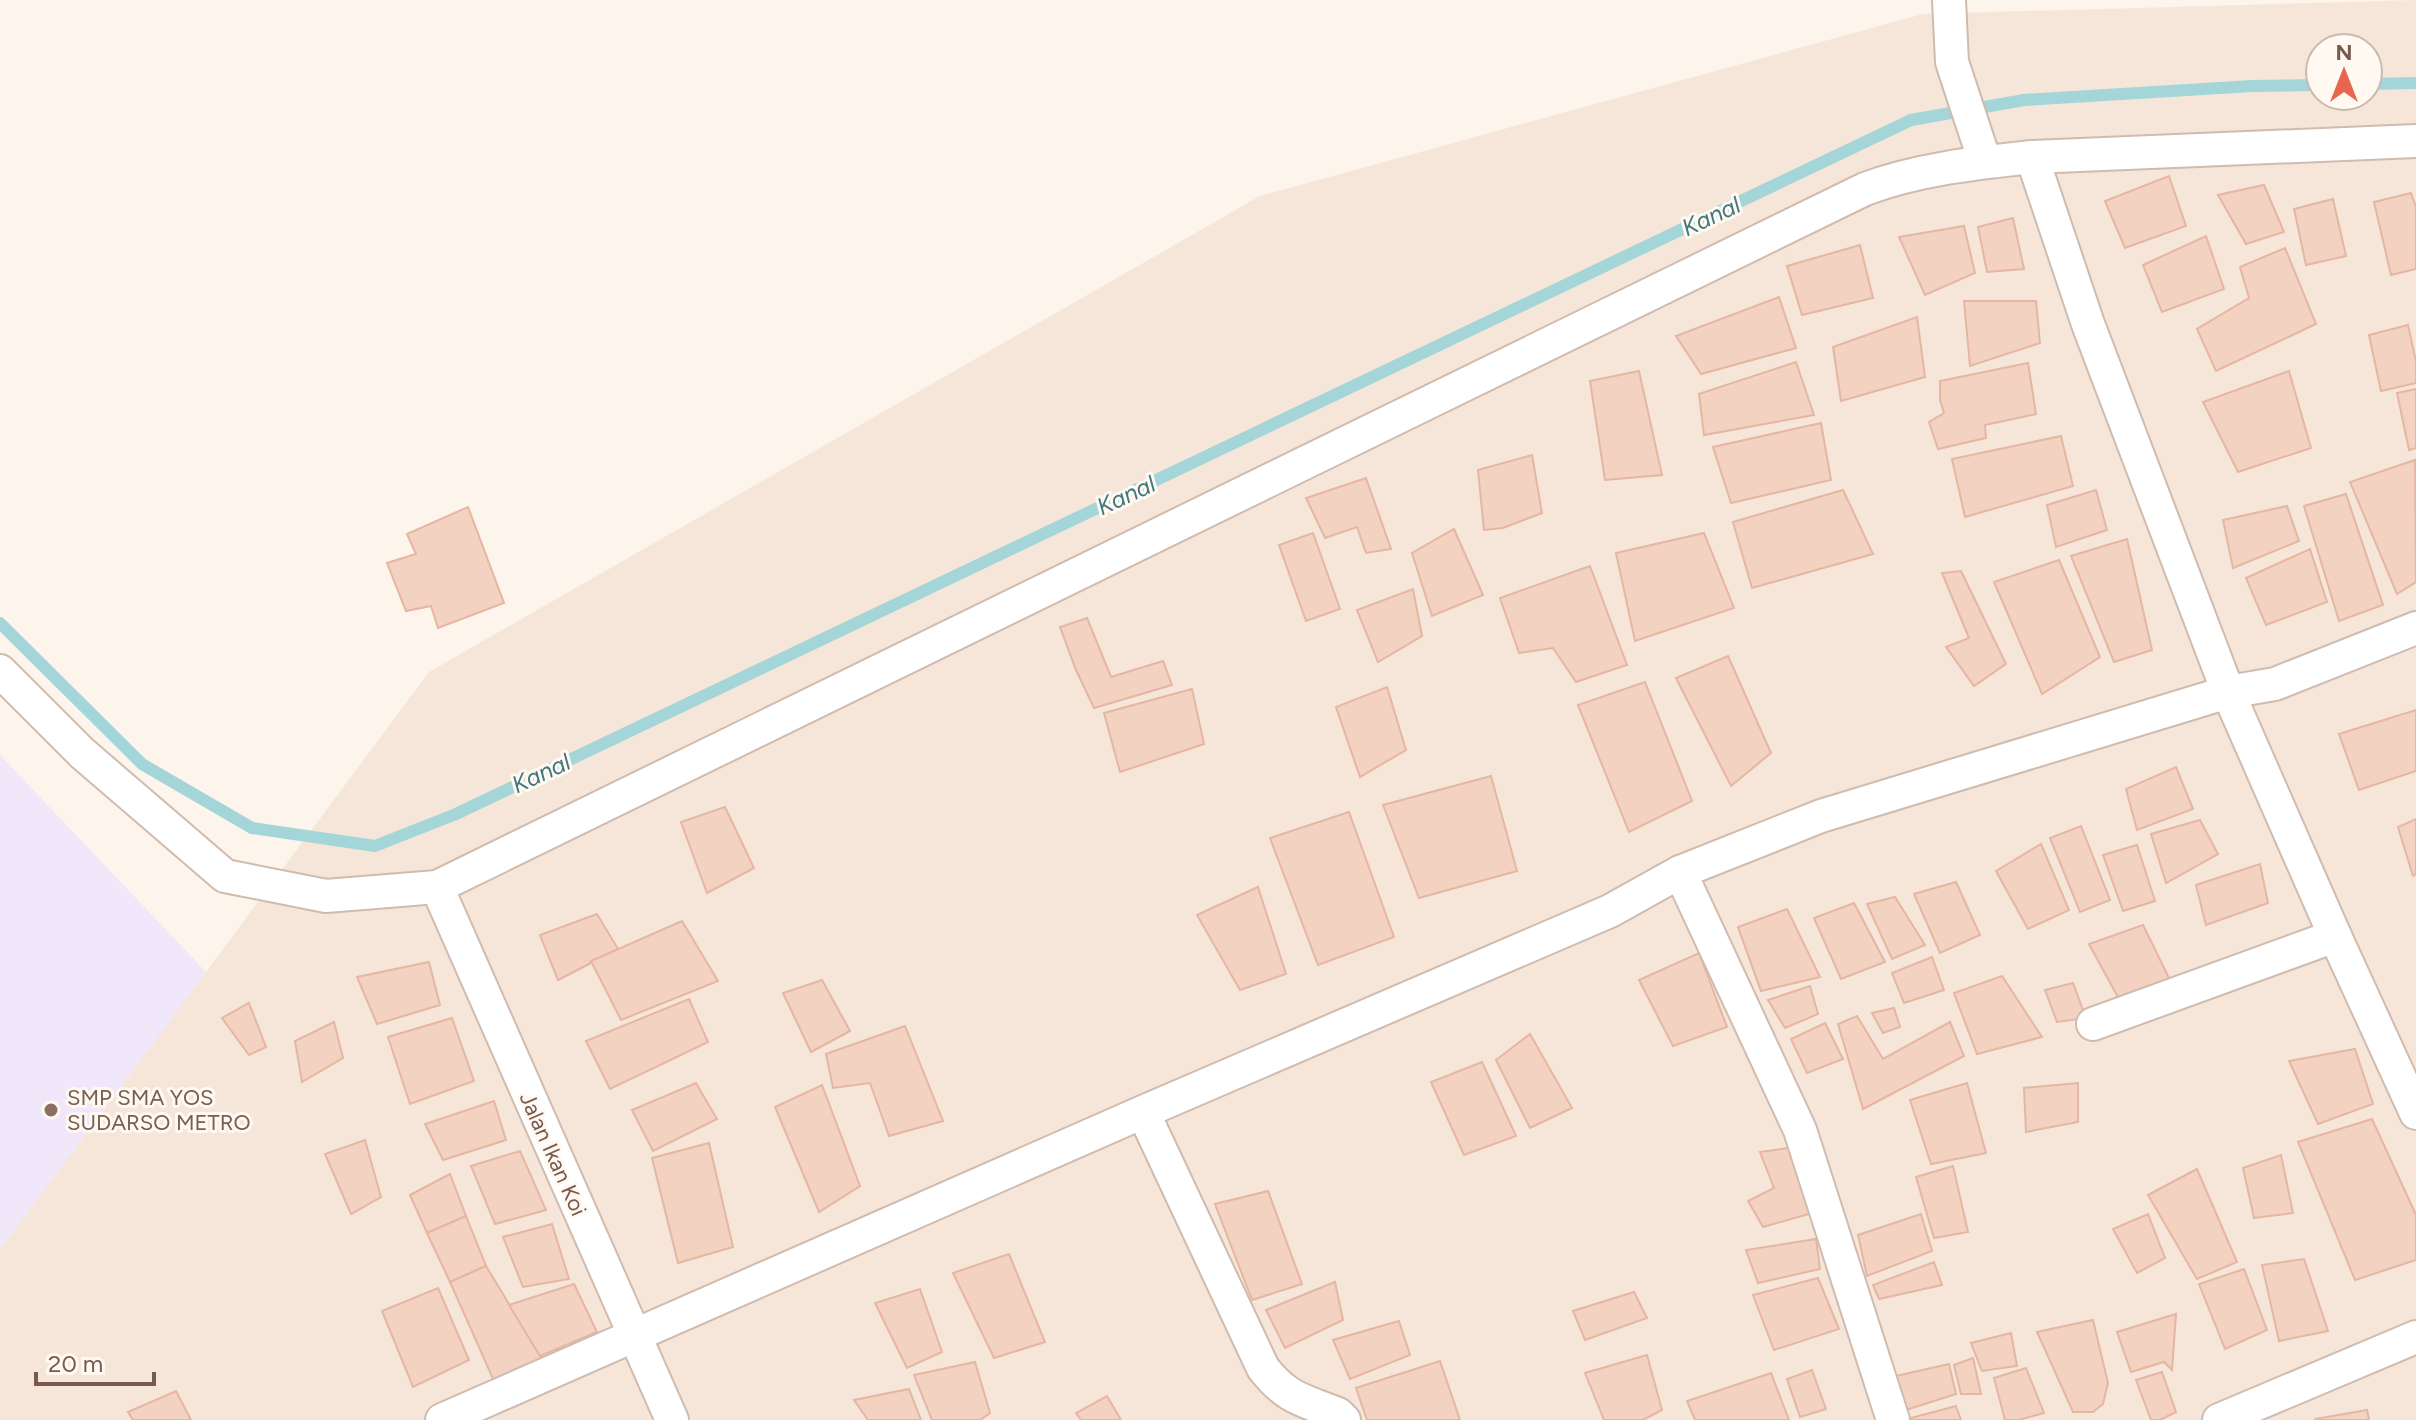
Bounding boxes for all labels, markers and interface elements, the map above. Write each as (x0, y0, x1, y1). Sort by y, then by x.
north arrow (2304, 32, 2384, 112)
text: N (2335, 39, 2353, 66)
water label: Kanal (1677, 190, 1746, 242)
water label: Kanal (1092, 469, 1161, 521)
water label: Kanal (507, 747, 576, 799)
place label: SMP SMA YOS SUDARSO METRO (67, 1084, 251, 1136)
street label: Jalan Ikan Koi (514, 1088, 592, 1220)
marker: SMP SMA YOS SUDARSO METRO (42, 1101, 60, 1119)
scale bar (36, 1336, 154, 1386)
text: 20 m (48, 1349, 103, 1378)

